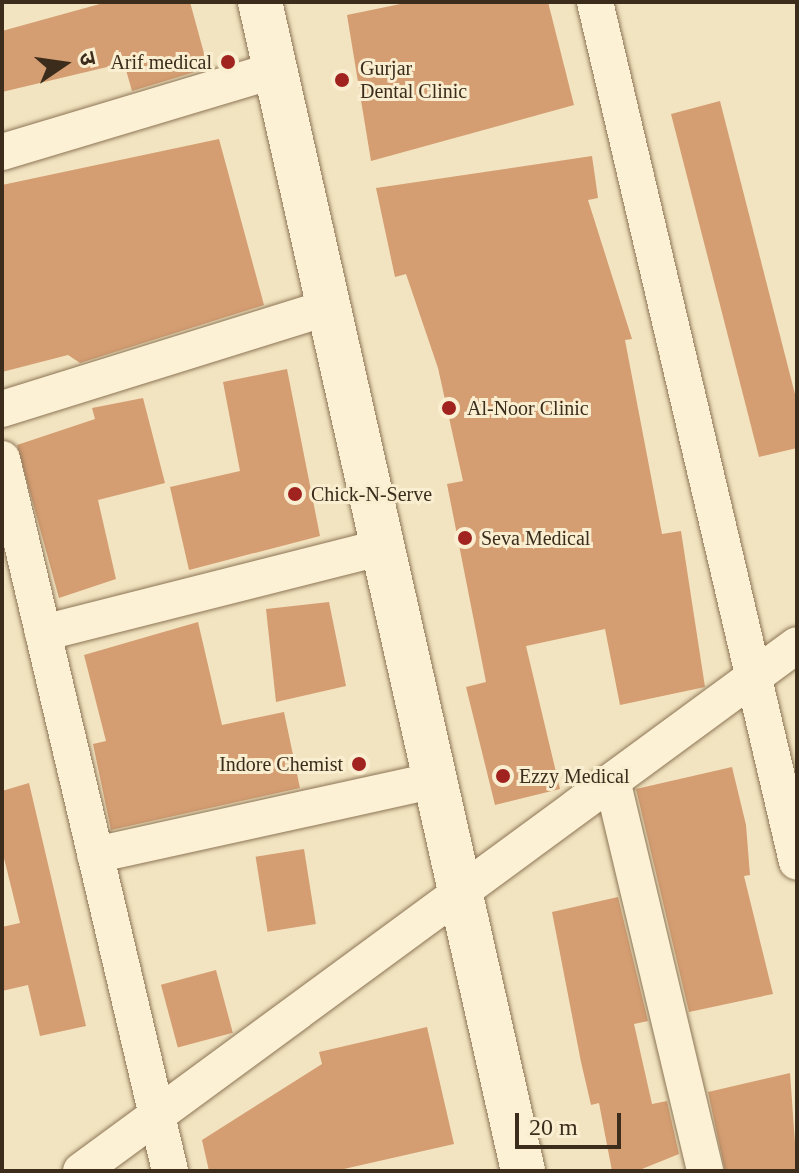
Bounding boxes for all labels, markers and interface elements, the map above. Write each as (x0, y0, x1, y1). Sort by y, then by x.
north arrow (24, 24, 104, 104)
text: उ (74, 49, 101, 68)
place label: Arif medical (110, 50, 212, 74)
marker: Arif medical (219, 53, 237, 71)
place label: Gurjar Dental Clinic (360, 56, 467, 103)
marker: Gurjar Dental Clinic (331, 69, 353, 91)
place label: Al-Noor Clinic (467, 396, 589, 420)
marker: Al-Noor Clinic (438, 397, 460, 419)
place label: Chick-N-Serve (311, 482, 432, 506)
marker: Chick-N-Serve (286, 485, 304, 503)
place label: Seva Medical (481, 526, 590, 550)
marker: Seva Medical (456, 529, 474, 547)
place label: Indore Chemist (219, 752, 343, 776)
marker: Indore Chemist (350, 755, 368, 773)
place label: Ezzy Medical (519, 764, 629, 788)
marker: Ezzy Medical (494, 767, 512, 785)
scale bar (519, 1097, 625, 1147)
text: 20 m (529, 1114, 578, 1140)

